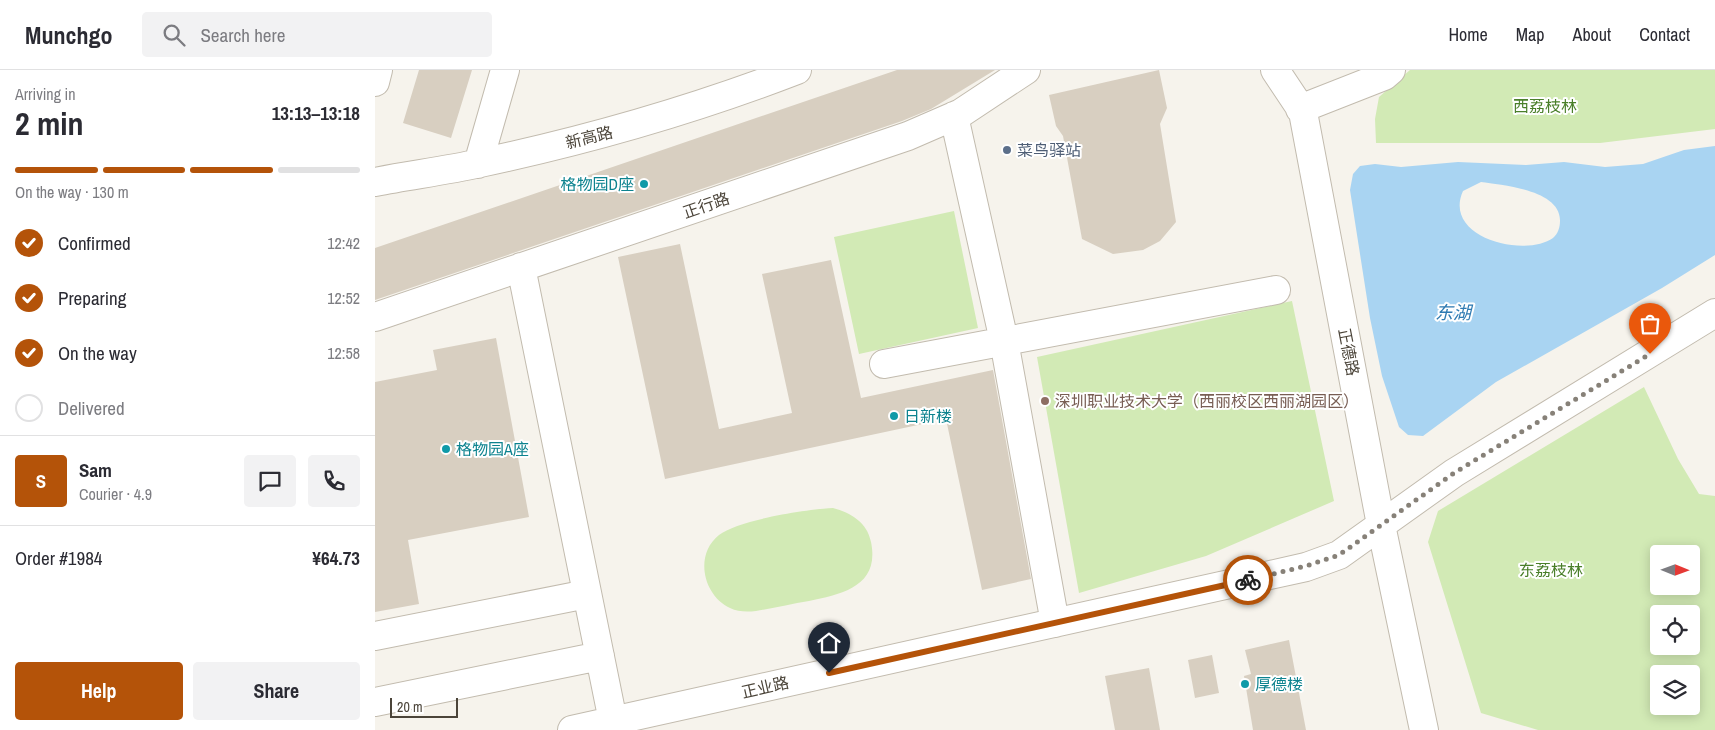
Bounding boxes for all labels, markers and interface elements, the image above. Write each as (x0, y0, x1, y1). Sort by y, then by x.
search box (142, 12, 492, 57)
text: Munchgo (25, 19, 112, 51)
icon: search (160, 21, 188, 49)
text: Search here (200, 22, 285, 48)
text: Home (1448, 22, 1488, 47)
text: Map (1516, 22, 1545, 47)
text: About (1573, 22, 1611, 47)
text: Contact (1639, 22, 1690, 47)
text: Arriving in (15, 83, 76, 105)
park label: 西荔枝林 (1513, 95, 1577, 117)
text: 13:13–13:18 (272, 100, 360, 126)
text: 2 min (15, 102, 84, 145)
street label: 新高路 (563, 121, 615, 153)
place label: 菜鸟驿站 (1017, 139, 1081, 161)
marker: 菜鸟驿站 (1001, 144, 1013, 156)
place label: 格物园D座 (561, 173, 634, 195)
marker: 格物园D座 (638, 178, 650, 190)
text: On the way · 130 m (15, 181, 129, 203)
street label: 正行路 (680, 187, 732, 223)
icon: check (15, 229, 43, 257)
text: Confirmed (58, 230, 131, 256)
text: 12:42 (327, 232, 360, 254)
icon: check (15, 284, 43, 312)
text: Preparing (58, 285, 126, 311)
text: 12:52 (327, 287, 360, 309)
water label: 东湖 (1435, 300, 1474, 325)
pin (1629, 303, 1671, 354)
icon: bag (1636, 310, 1664, 338)
street label: 正德路 (1334, 326, 1364, 378)
icon: check (15, 339, 43, 367)
text: On the way (58, 340, 137, 366)
text: 12:58 (327, 342, 360, 364)
place label: 深圳职业技术大学（西丽校区西丽湖园区） (1055, 390, 1359, 412)
text: Delivered (58, 395, 125, 421)
marker: 深圳职业技术大学（西丽校区西丽湖园区） (1039, 395, 1051, 407)
place label: 日新楼 (904, 405, 952, 427)
marker: 日新楼 (888, 410, 900, 422)
place label: 格物园A座 (456, 438, 529, 460)
marker: 格物园A座 (440, 443, 452, 455)
button: chat (244, 455, 296, 507)
button: phone (308, 455, 360, 507)
text: Sam (79, 457, 112, 483)
text: S (36, 468, 46, 494)
text: Courier · 4.9 (79, 483, 152, 505)
text: Order #1984 (15, 545, 102, 571)
text: ¥64.73 (312, 545, 360, 571)
north arrow (1650, 545, 1700, 595)
map controls (1650, 545, 1700, 715)
courier (1223, 555, 1273, 605)
park label: 东荔枝林 (1519, 559, 1583, 581)
icon: bike (1234, 566, 1262, 594)
button: locate (1650, 605, 1700, 655)
pin (808, 622, 850, 673)
icon: home (815, 629, 843, 657)
button: Help (15, 662, 183, 720)
button: Share (193, 662, 360, 720)
button: layers (1650, 665, 1700, 715)
street label: 正业路 (739, 671, 791, 703)
place label: 厚德楼 (1255, 673, 1303, 695)
marker: 厚德楼 (1239, 678, 1251, 690)
scale bar (390, 695, 457, 718)
text: 20 m (397, 698, 423, 716)

